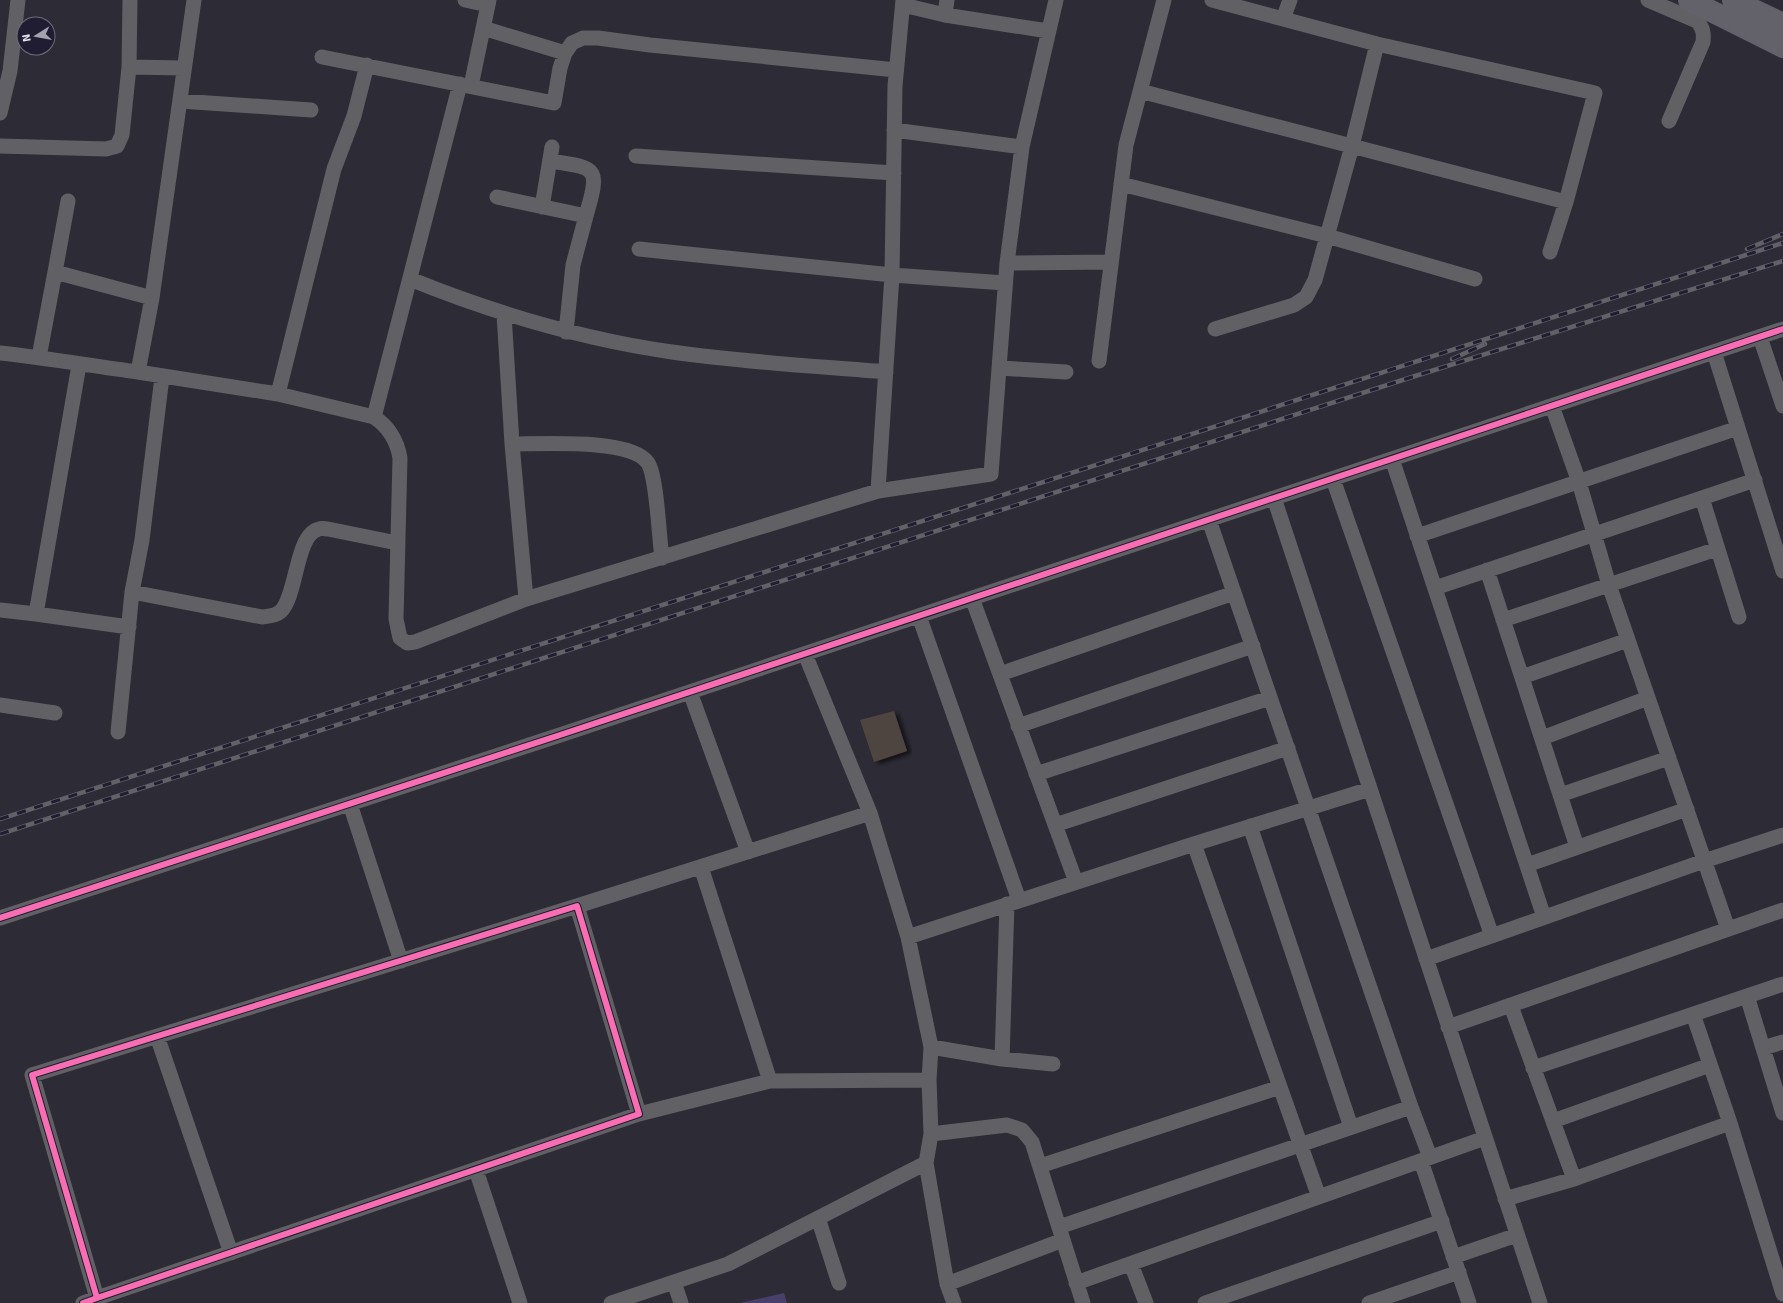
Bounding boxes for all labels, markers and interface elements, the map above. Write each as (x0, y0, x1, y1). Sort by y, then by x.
north arrow (16, 16, 56, 56)
text: N (20, 33, 34, 43)

